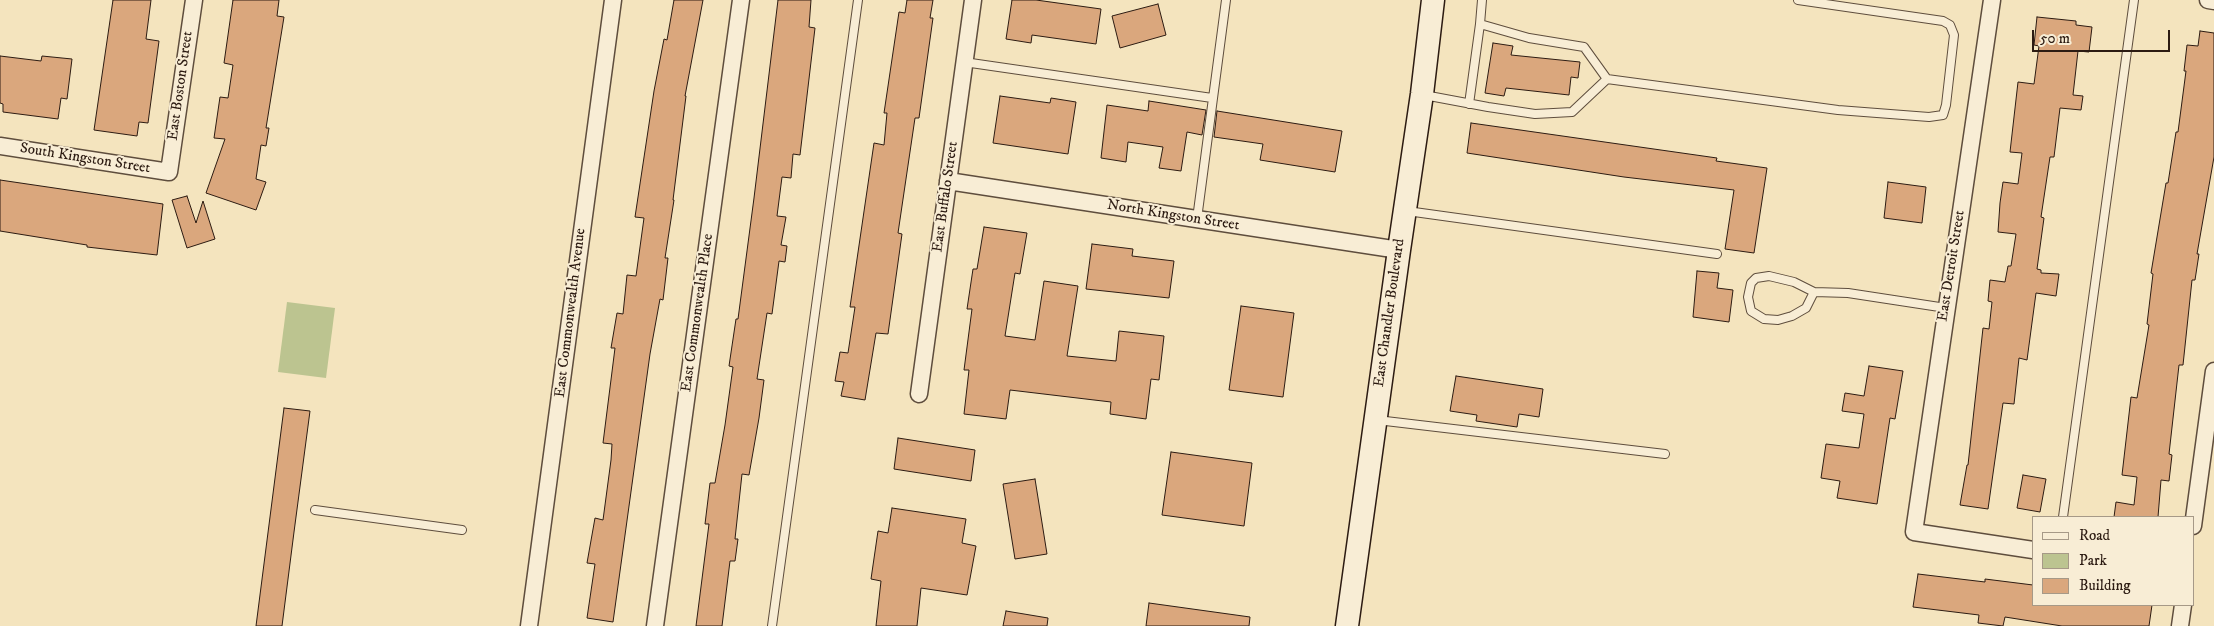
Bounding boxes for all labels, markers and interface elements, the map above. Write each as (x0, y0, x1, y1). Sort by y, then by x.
scale bar (2034, 20, 2172, 52)
text: 50 m (2040, 29, 2070, 48)
street label: East Boston Street (164, 30, 198, 142)
street label: South Kingston Street (19, 140, 151, 178)
street label: East Buffalo Street (929, 140, 963, 254)
street label: North Kingston Street (1105, 197, 1241, 235)
street label: East Detroit Street (1934, 209, 1970, 323)
street label: East Commonwealth Avenue (552, 227, 590, 399)
street label: East Commonwealth Place (678, 233, 718, 393)
street label: East Chandler Boulevard (1371, 238, 1409, 388)
legend (2032, 516, 2194, 606)
text: Road (2079, 526, 2110, 545)
text: Park (2079, 551, 2107, 570)
text: Building (2079, 576, 2131, 595)

